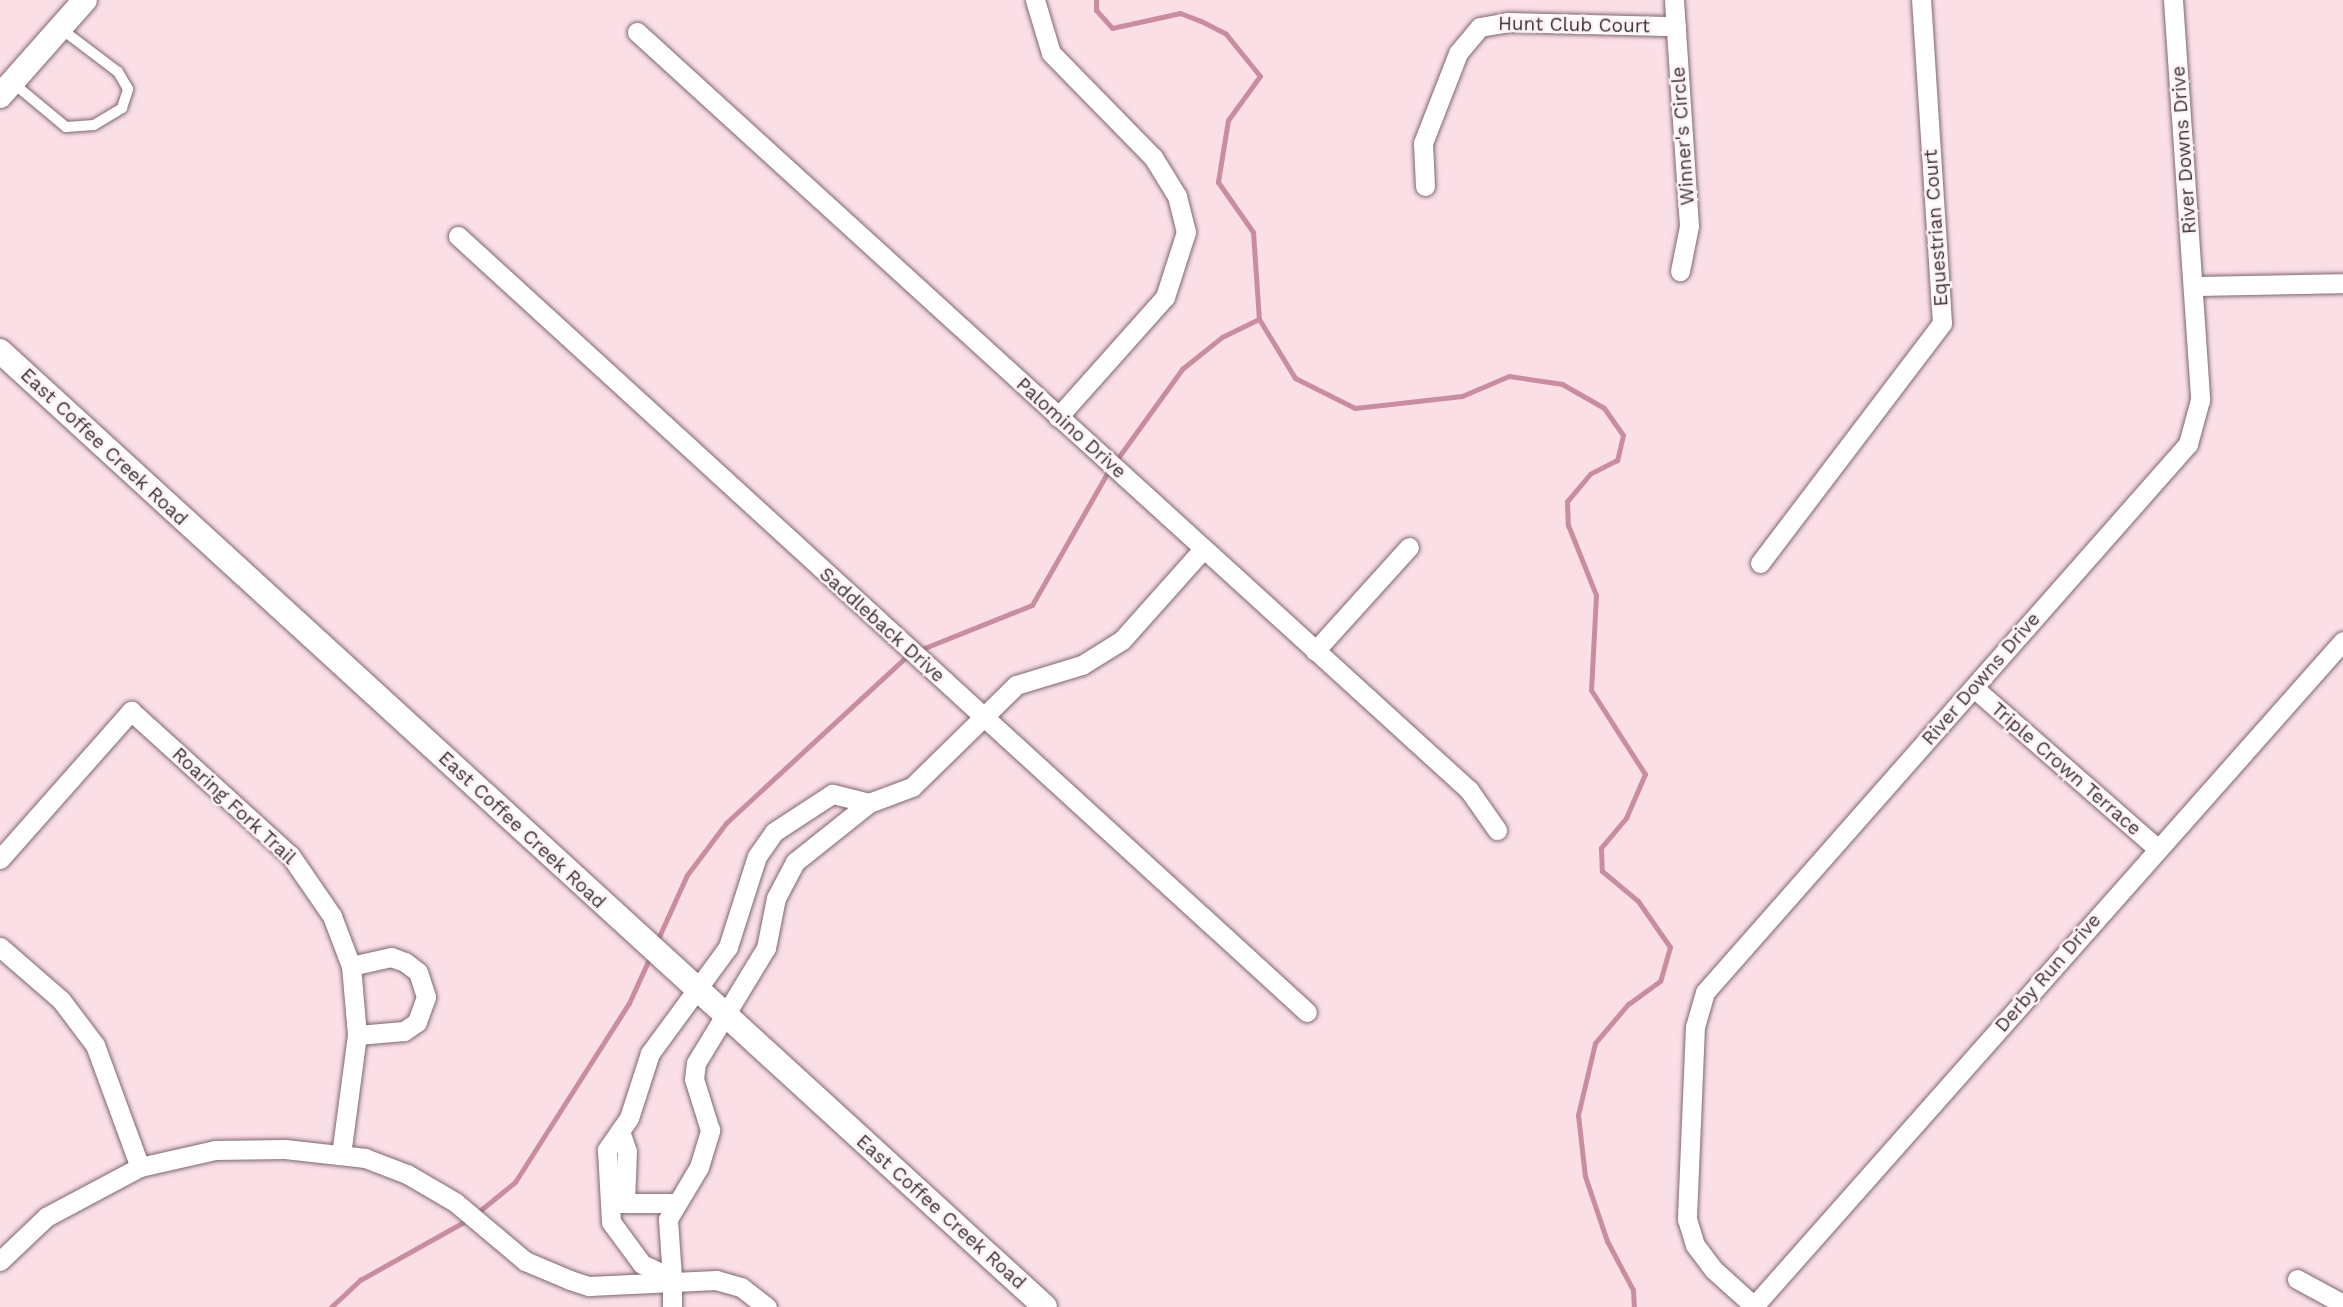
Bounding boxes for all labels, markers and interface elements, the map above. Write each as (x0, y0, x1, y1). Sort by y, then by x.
street label: Hunt Club Court (1498, 12, 1650, 38)
street label: River Downs Drive (2167, 65, 2201, 235)
street label: Winner's Circle (1667, 66, 1699, 206)
street label: Equestrian Court (1919, 149, 1953, 307)
street label: East Coffee Creek Road (16, 363, 192, 531)
street label: Palomino Drive (1011, 373, 1131, 483)
street label: Saddleback Drive (814, 563, 950, 687)
street label: River Downs Drive (1917, 608, 2045, 750)
street label: Triple Crown Terrace (1986, 697, 2146, 841)
street label: Roaring Fork Trail (167, 742, 301, 870)
street label: East Coffee Creek Road (434, 746, 610, 914)
street label: Derby Run Drive (1990, 909, 2106, 1037)
street label: East Coffee Creek Road (851, 1130, 1031, 1294)

